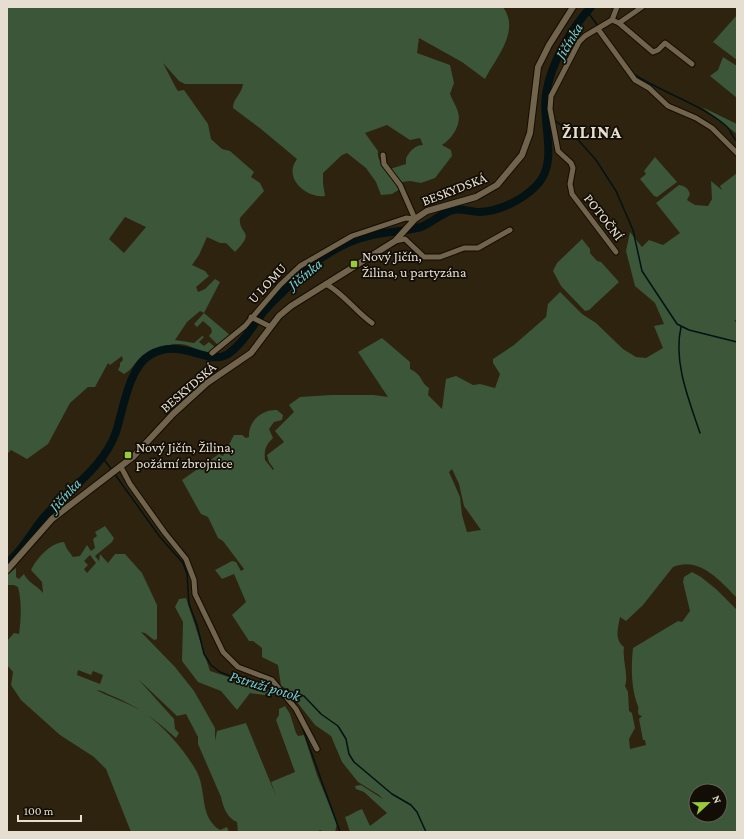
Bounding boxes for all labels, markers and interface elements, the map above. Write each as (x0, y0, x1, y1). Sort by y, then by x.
water label: Jičínka (551, 20, 587, 65)
district label: ŽILINA (562, 122, 622, 142)
street label: BESKYDSKÁ (419, 169, 489, 209)
street label: POTOČNÍ (581, 190, 627, 244)
place label: Nový Jičín, Žilina, u partyzána (362, 248, 467, 280)
water label: Jičínka (282, 256, 326, 295)
marker: Nový Jičín, Žilina, u partyzána (349, 259, 359, 269)
street label: U LOMU (245, 260, 289, 306)
street label: BESKYDSKÁ (157, 359, 219, 415)
place label: Nový Jičín, Žilina, požární zbrojnice (136, 439, 234, 472)
marker: Nový Jičín, Žilina, požární zbrojnice (123, 450, 133, 460)
water label: Jičínka (44, 475, 85, 518)
water label: Pstruží potok (228, 668, 303, 706)
north arrow (688, 783, 728, 823)
text: N (710, 794, 724, 805)
scale bar (18, 797, 81, 823)
text: 100 m (24, 804, 54, 818)

